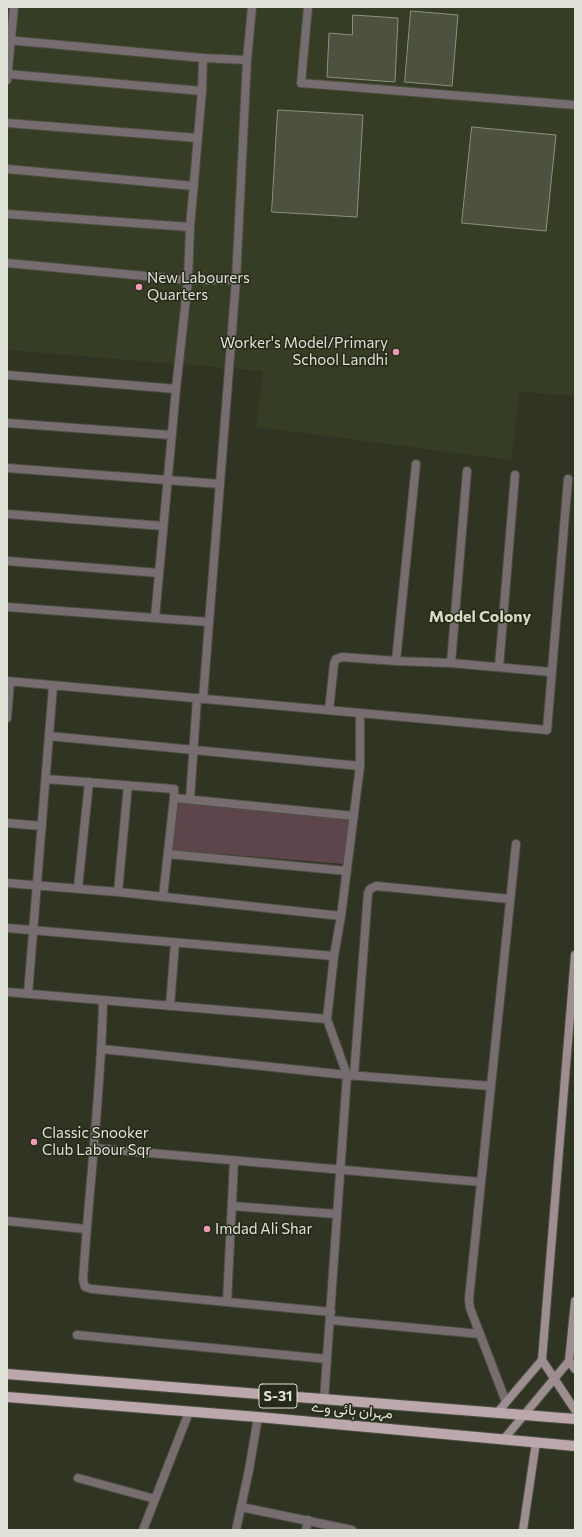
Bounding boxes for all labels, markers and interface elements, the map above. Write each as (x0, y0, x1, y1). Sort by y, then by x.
place label: New Labourers Quarters (147, 269, 250, 304)
marker: New Labourers Quarters (134, 282, 144, 292)
place label: Worker's Model/Primary School Landhi (220, 334, 388, 369)
marker: Worker's Model/Primary School Landhi (391, 347, 401, 357)
district label: Model Colony (429, 607, 531, 627)
place label: Classic Snooker Club Labour Sqr (42, 1124, 151, 1159)
marker: Classic Snooker Club Labour Sqr (29, 1137, 39, 1147)
place label: Imdad Ali Shar (215, 1220, 312, 1238)
marker: Imdad Ali Shar (202, 1224, 212, 1234)
road number: S-31 (259, 1384, 297, 1408)
street label: مہران ہائی وے (310, 1397, 394, 1423)

